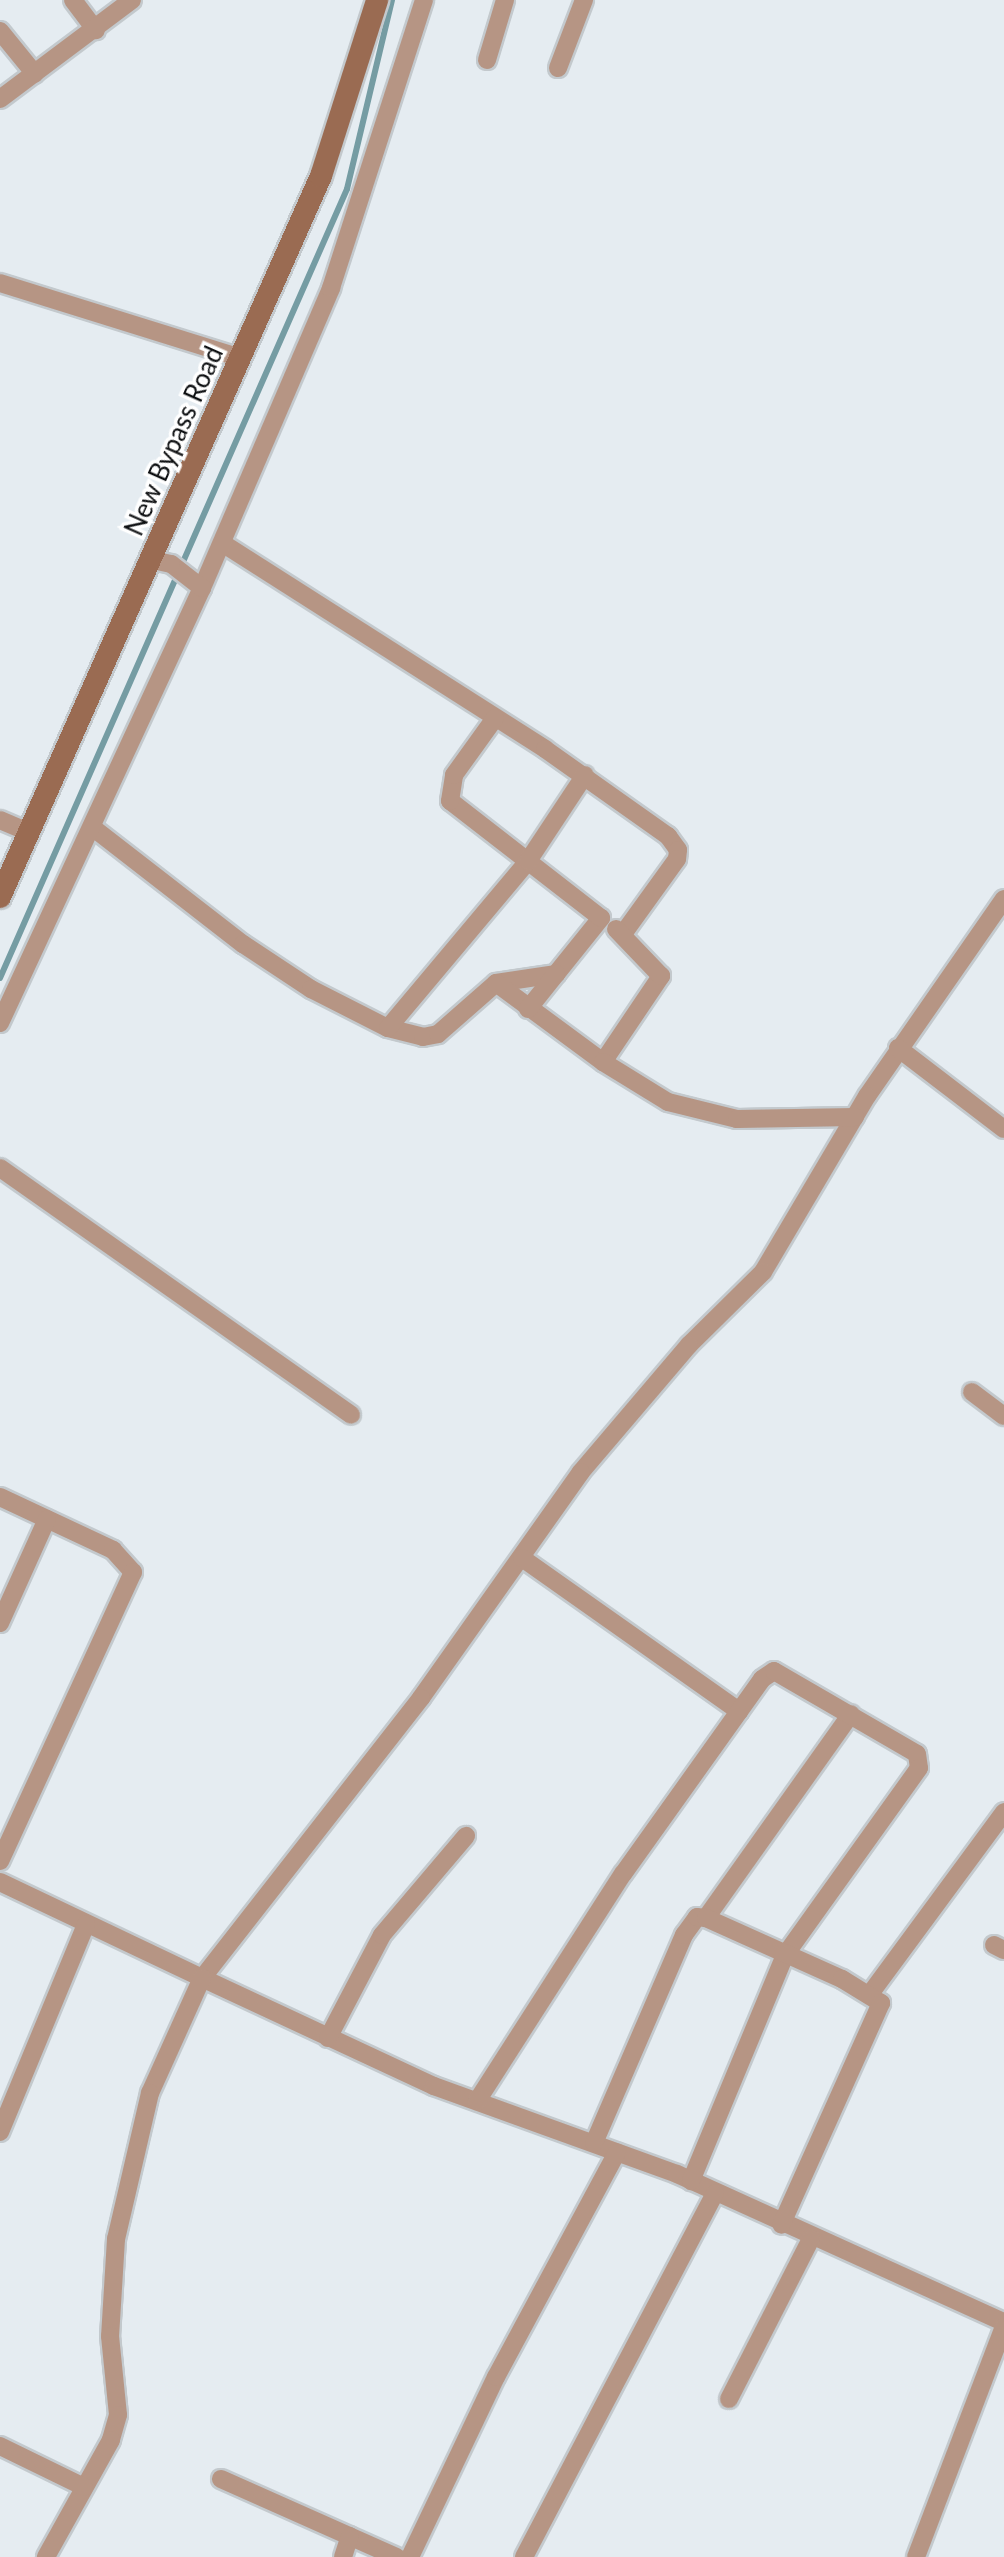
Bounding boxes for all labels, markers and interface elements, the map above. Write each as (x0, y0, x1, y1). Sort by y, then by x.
street label: New Bypass Road (118, 341, 230, 541)

